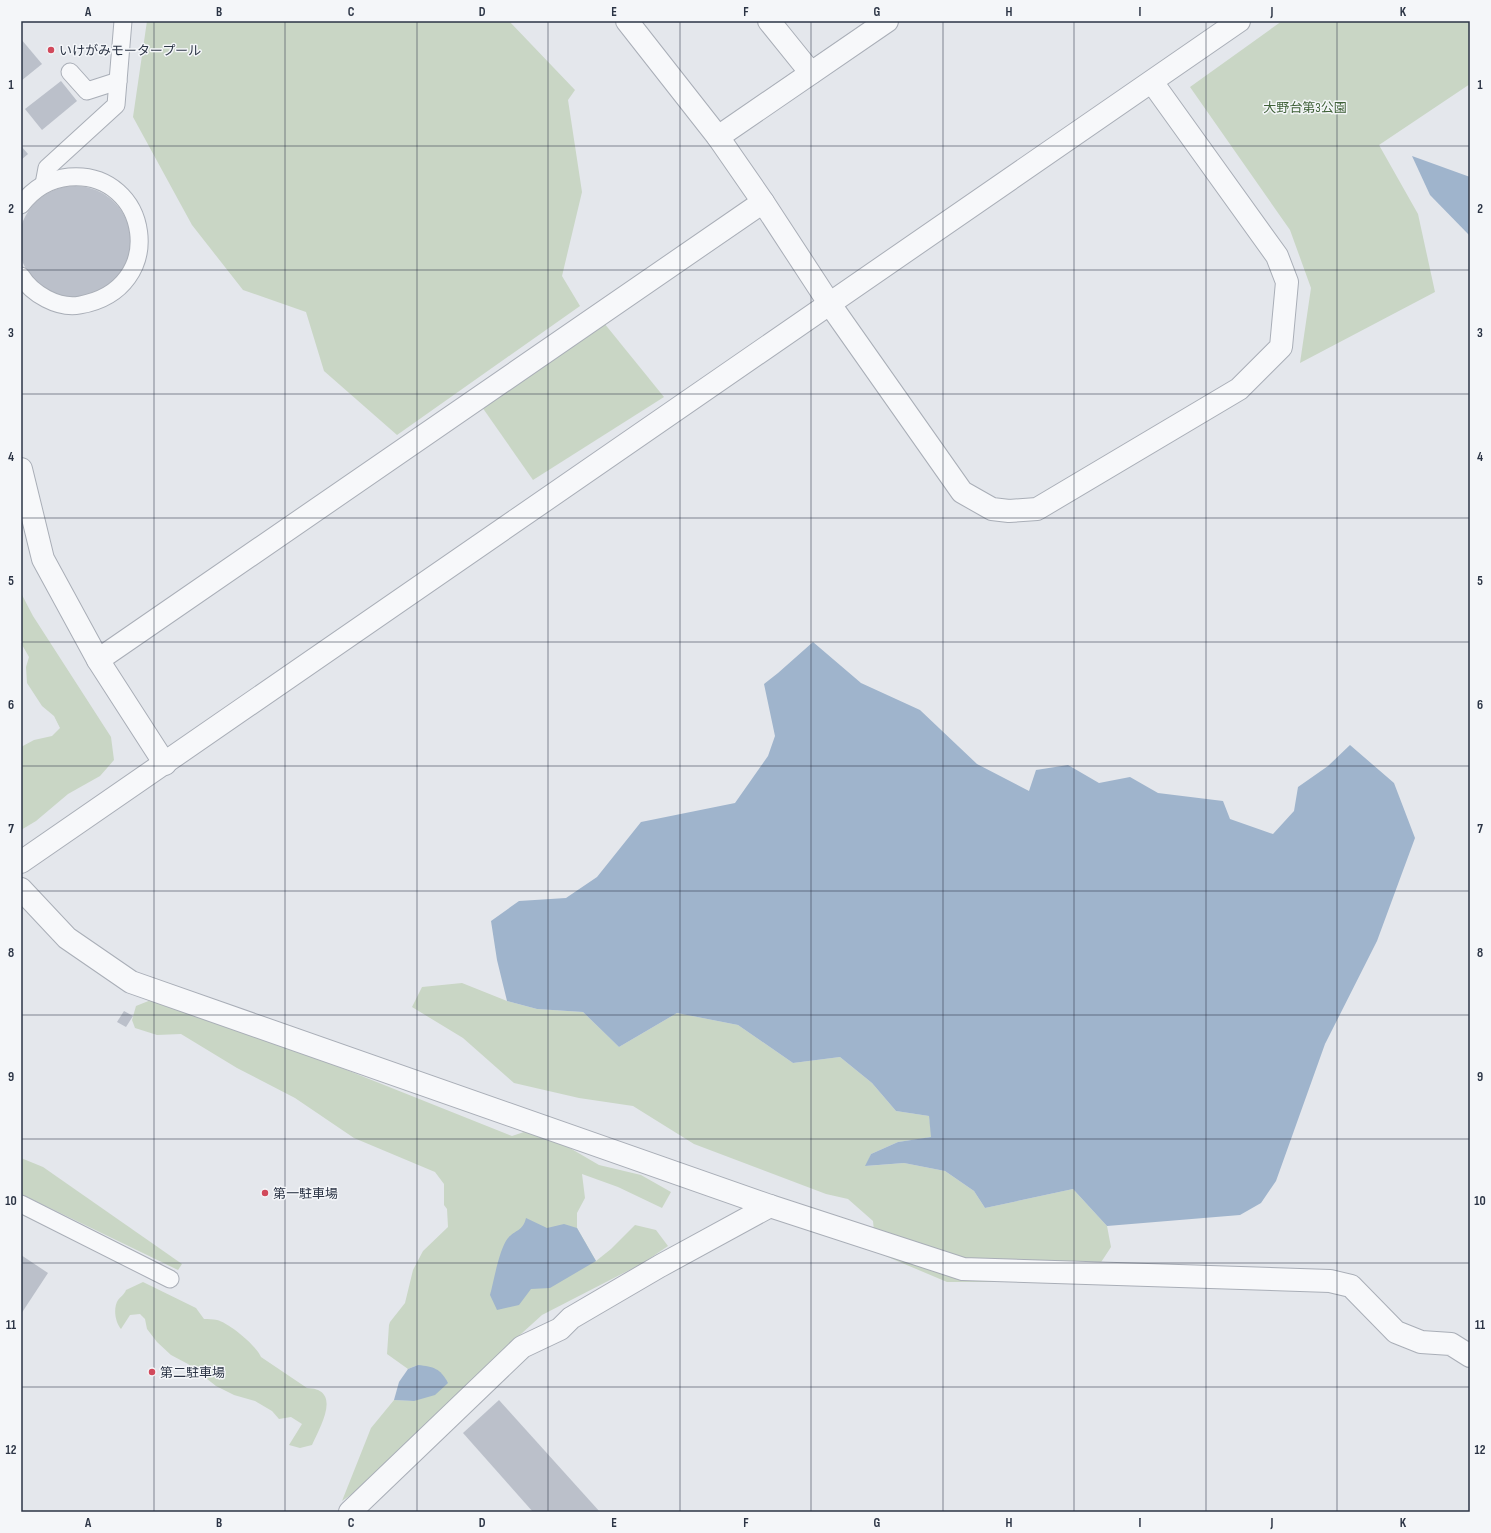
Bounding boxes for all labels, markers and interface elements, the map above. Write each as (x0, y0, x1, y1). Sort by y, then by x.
text: A (84, 4, 92, 20)
text: B (216, 4, 222, 20)
text: C (348, 4, 355, 20)
text: D (479, 4, 486, 20)
text: E (611, 4, 617, 20)
text: F (743, 4, 749, 20)
text: G (874, 4, 881, 20)
text: H (1006, 4, 1013, 20)
text: I (1139, 4, 1142, 20)
text: J (1270, 4, 1274, 20)
text: K (1400, 4, 1407, 20)
place label: いけがみモータープール (59, 43, 201, 59)
marker: いけがみモータープール (46, 45, 56, 55)
text: 1 (8, 77, 14, 93)
text: 1 (1477, 77, 1483, 93)
park label: 大野台第3公園 (1263, 100, 1347, 116)
text: 2 (8, 201, 14, 217)
text: 2 (1477, 201, 1483, 217)
text: 3 (8, 325, 14, 341)
text: 3 (1477, 325, 1483, 341)
text: 4 (8, 449, 14, 465)
text: 4 (1477, 449, 1483, 465)
text: 5 (8, 573, 14, 589)
text: 5 (1477, 573, 1483, 589)
text: 6 (8, 697, 14, 713)
text: 6 (1477, 697, 1483, 713)
text: 7 (8, 821, 14, 837)
text: 7 (1477, 821, 1483, 837)
text: 8 (8, 945, 14, 961)
text: 8 (1477, 945, 1483, 961)
text: 9 (8, 1069, 14, 1085)
text: 9 (1477, 1069, 1483, 1085)
place label: 第一駐車場 (273, 1186, 338, 1202)
marker: 第一駐車場 (260, 1188, 270, 1198)
text: 10 (5, 1193, 17, 1209)
text: 10 (1474, 1193, 1486, 1209)
text: 11 (6, 1317, 16, 1333)
text: 11 (1475, 1317, 1485, 1333)
place label: 第二駐車場 (160, 1365, 225, 1381)
marker: 第二駐車場 (147, 1367, 157, 1377)
text: 12 (6, 1442, 17, 1458)
text: 12 (1475, 1442, 1486, 1458)
text: A (84, 1515, 92, 1531)
text: B (216, 1515, 222, 1531)
text: C (348, 1515, 355, 1531)
text: D (479, 1515, 486, 1531)
text: E (611, 1515, 617, 1531)
text: F (743, 1515, 749, 1531)
text: G (874, 1515, 881, 1531)
text: H (1006, 1515, 1013, 1531)
text: I (1139, 1515, 1142, 1531)
text: J (1270, 1515, 1274, 1531)
text: K (1400, 1515, 1407, 1531)

